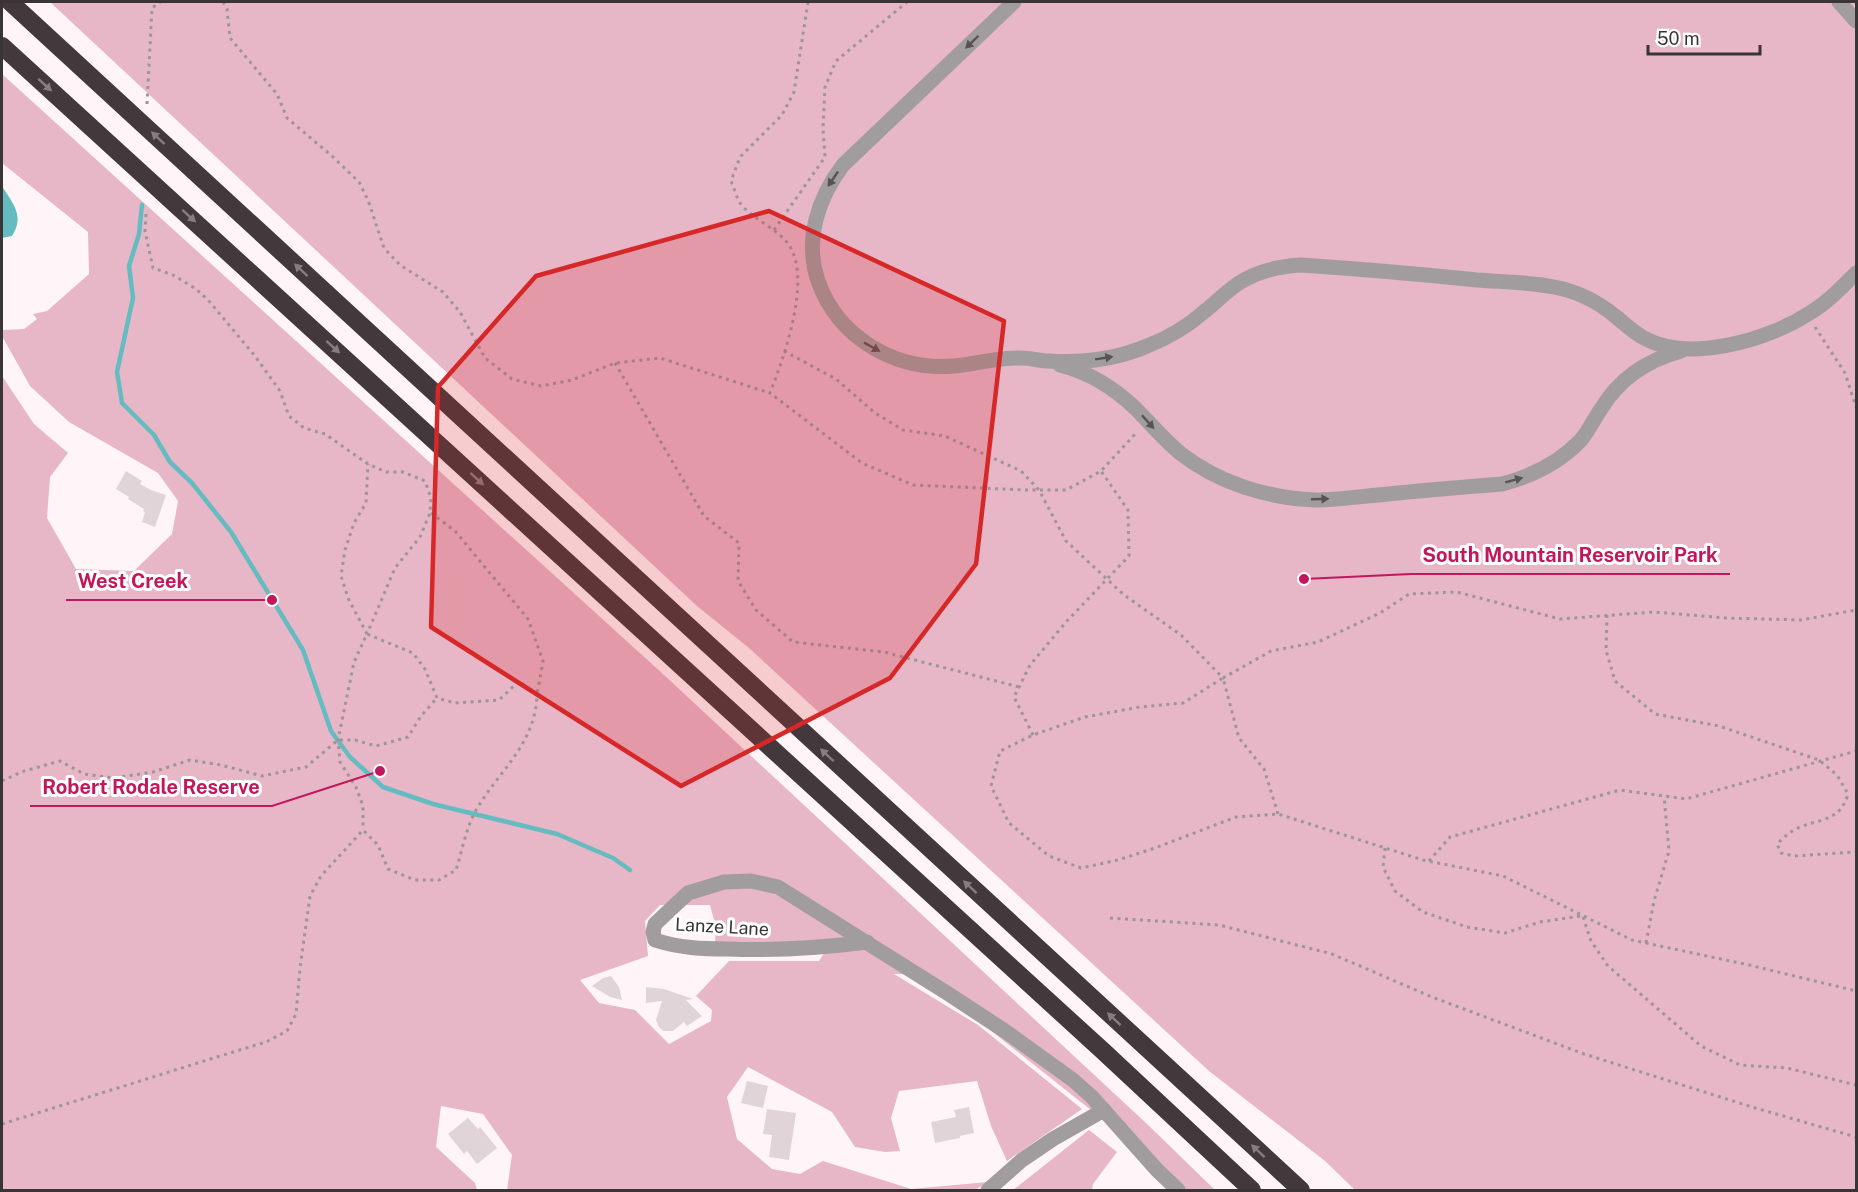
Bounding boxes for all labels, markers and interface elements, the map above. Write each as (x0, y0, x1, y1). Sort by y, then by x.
scale bar (1648, 18, 1760, 56)
text: 50 m (1657, 28, 1700, 49)
one-way arrow (965, 35, 980, 48)
one-way arrow (37, 78, 52, 91)
one-way arrow (151, 132, 166, 145)
one-way arrow (828, 170, 839, 187)
one-way arrow (181, 209, 196, 222)
one-way arrow (294, 264, 308, 278)
one-way arrow (325, 340, 340, 353)
one-way arrow (864, 342, 881, 352)
one-way arrow (1095, 353, 1114, 362)
one-way arrow (1141, 415, 1155, 430)
one-way arrow (470, 472, 485, 486)
one-way arrow (1505, 475, 1523, 485)
one-way arrow (1311, 494, 1330, 504)
callout: South Mountain Reservoir Park (1411, 536, 1730, 574)
text: South Mountain Reservoir Park (1422, 543, 1718, 567)
callout: West Creek (66, 562, 200, 600)
text: West Creek (78, 569, 189, 593)
one-way arrow (820, 749, 835, 762)
callout: Robert Rodale Reserve (30, 768, 272, 806)
text: Robert Rodale Reserve (42, 775, 260, 799)
one-way arrow (963, 880, 978, 894)
street label: Lanze Lane (674, 914, 770, 939)
one-way arrow (1107, 1013, 1122, 1026)
one-way arrow (1250, 1144, 1265, 1158)

